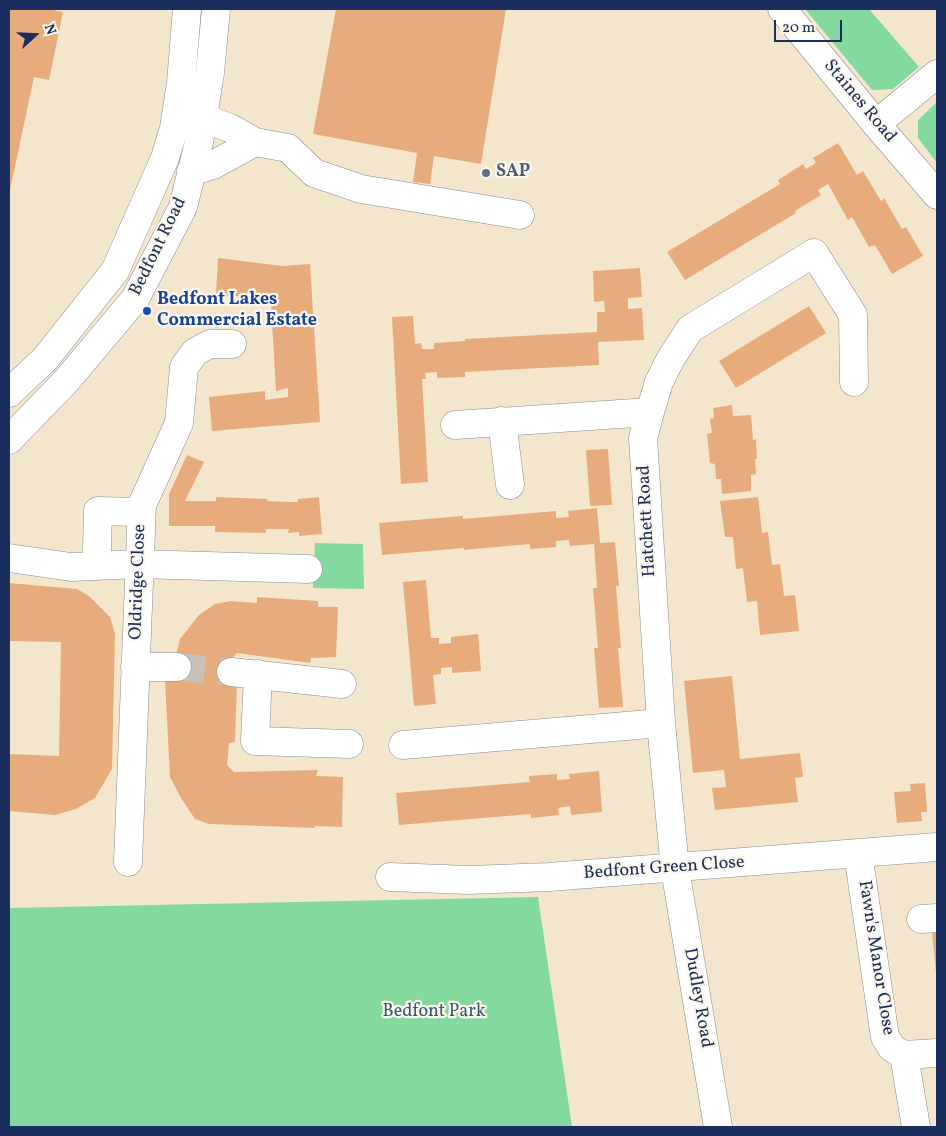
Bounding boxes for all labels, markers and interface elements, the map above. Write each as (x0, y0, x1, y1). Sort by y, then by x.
north arrow (10, 10, 60, 60)
scale bar (776, 10, 844, 42)
text: 20 m (782, 18, 815, 39)
text: N (39, 22, 60, 38)
street label: Staines Road (818, 56, 900, 148)
place label: SAP (496, 162, 530, 184)
marker: SAP (480, 167, 492, 179)
street label: Bedfont Road (126, 194, 192, 300)
place label: Bedfont Lakes Commercial Estate (157, 290, 317, 332)
marker: Bedfont Lakes Commercial Estate (141, 305, 153, 317)
street label: Hatchett Road (634, 465, 662, 577)
street label: Oldridge Close (126, 524, 152, 640)
street label: Bedfont Green Close (583, 853, 745, 885)
street label: Fawn's Manor Close (852, 879, 898, 1037)
street label: Dudley Road (678, 946, 716, 1050)
park label: Bedfont Park (382, 1002, 486, 1024)

